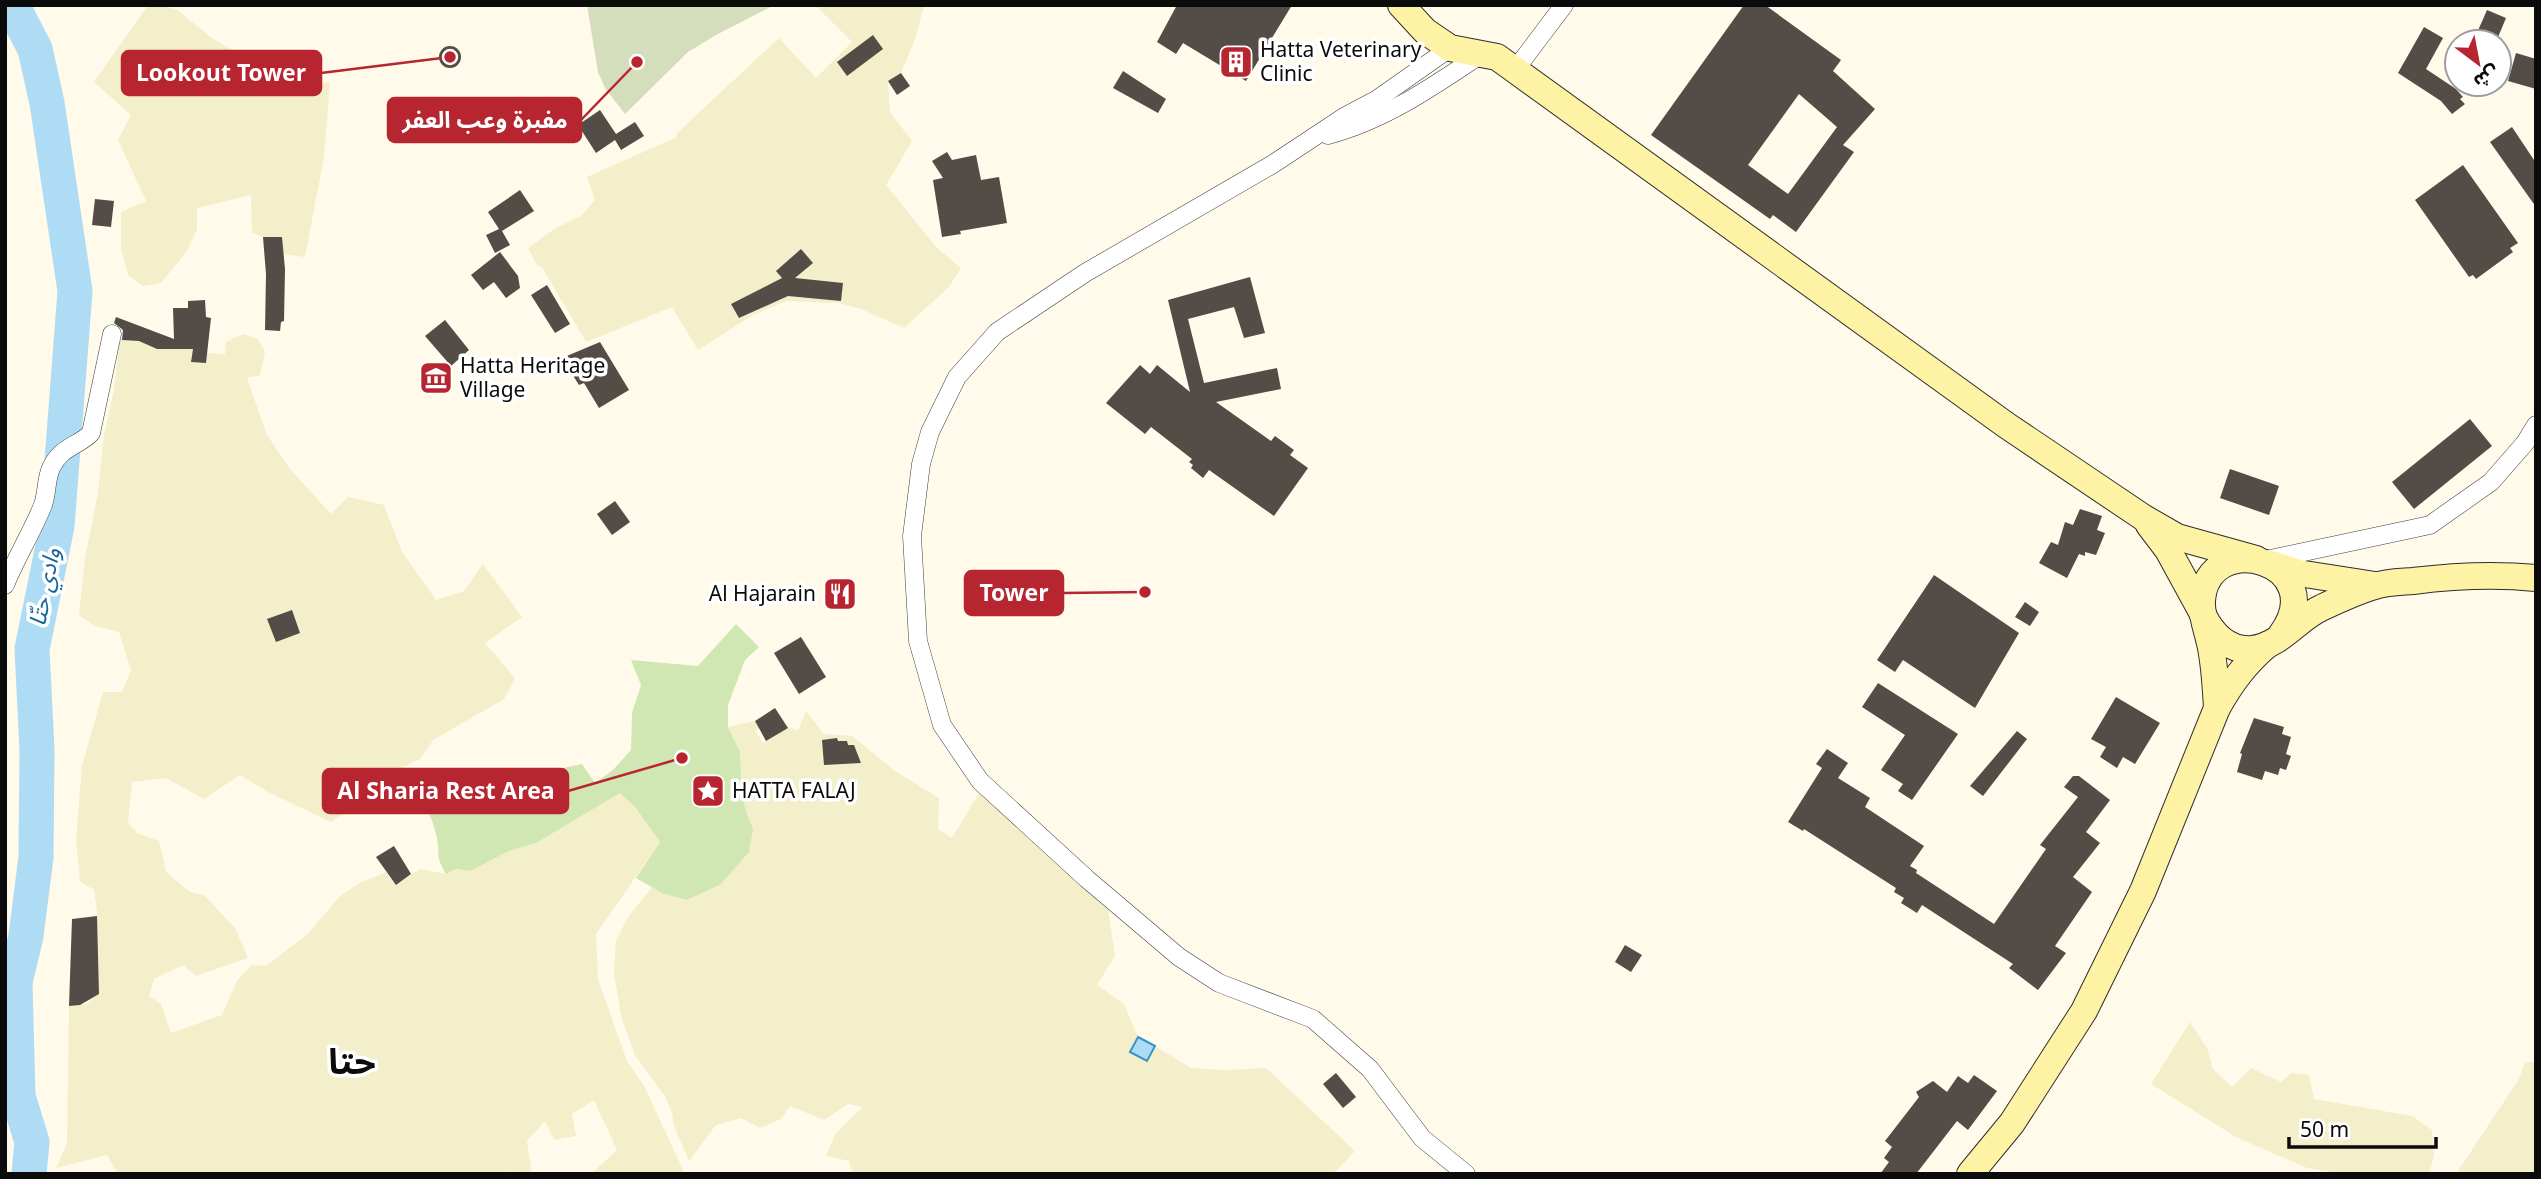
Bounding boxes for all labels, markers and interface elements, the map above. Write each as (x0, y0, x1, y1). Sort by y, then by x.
place label: Hatta Veterinary Clinic (1260, 28, 1422, 96)
north arrow (2443, 28, 2513, 98)
building icon: Hatta Veterinary Clinic (1217, 43, 1255, 81)
text: Lookout Tower (136, 49, 306, 98)
callout: Lookout Tower (122, 51, 321, 95)
text: ش (2465, 53, 2508, 100)
text: مفبرة وعب العفر (401, 96, 568, 145)
callout: مفبرة وعب العفر (388, 98, 581, 142)
place label: Hatta Heritage Village (460, 344, 605, 412)
museum icon: Hatta Heritage Village (417, 359, 455, 397)
water label: وادي حتّا (13, 544, 77, 630)
text: Tower (979, 569, 1049, 618)
callout: Tower (965, 571, 1063, 615)
place label: Al Hajarain (709, 572, 816, 616)
restaurant icon: Al Hajarain (821, 575, 859, 613)
text: Al Sharia Rest Area (337, 767, 555, 816)
callout: Al Sharia Rest Area (323, 769, 568, 813)
place label: HATTA FALAJ (732, 769, 856, 813)
place icon: HATTA FALAJ (689, 772, 727, 810)
district label: حتا (328, 1026, 376, 1100)
scale bar (2289, 1106, 2436, 1150)
text: 50 m (2300, 1108, 2349, 1152)

